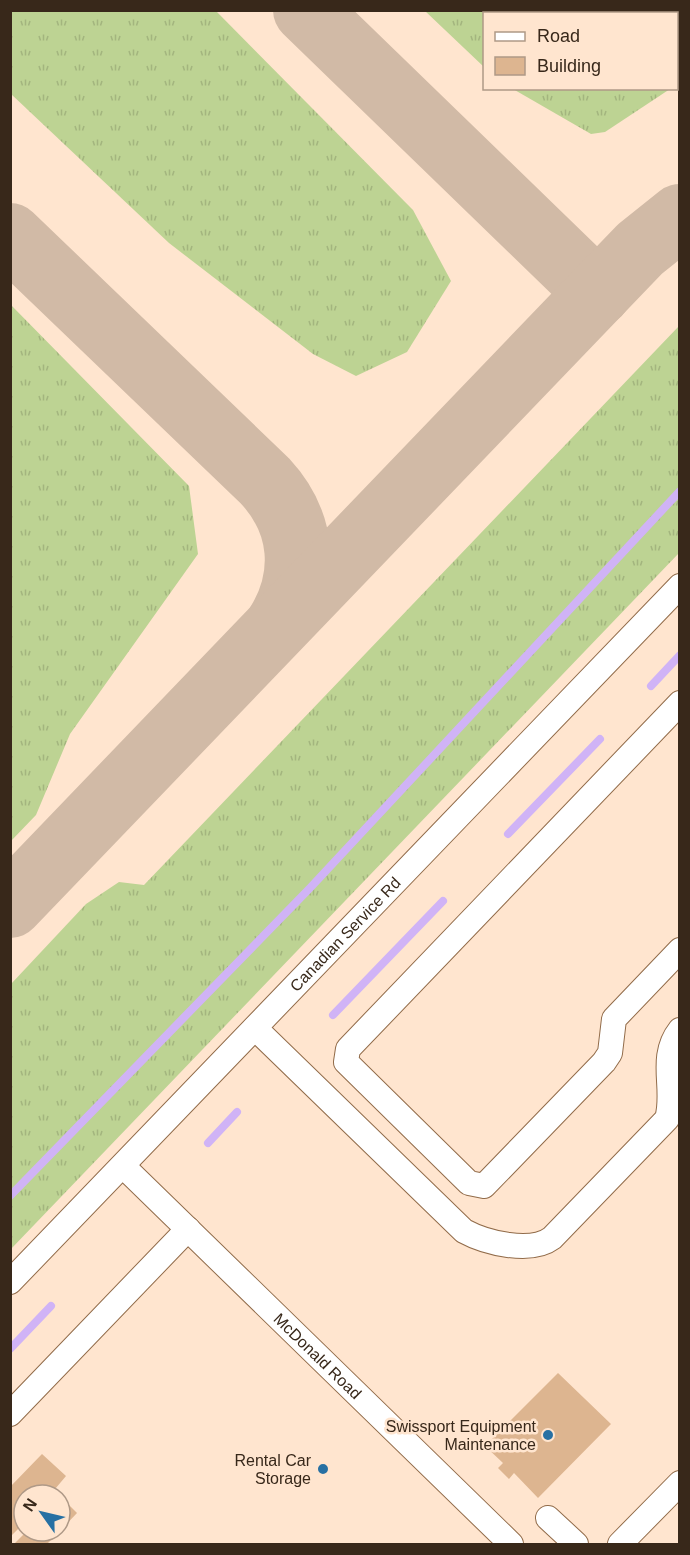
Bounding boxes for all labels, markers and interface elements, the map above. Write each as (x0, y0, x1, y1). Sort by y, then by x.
legend (483, 12, 678, 90)
text: Road (537, 26, 580, 46)
text: Building (537, 56, 601, 76)
street label: Canadian Service Rd (286, 874, 404, 994)
street label: McDonald Road (271, 1310, 365, 1402)
place label: Swissport Equipment Maintenance (386, 1418, 537, 1453)
marker: Swissport Equipment Maintenance (541, 1428, 555, 1442)
place label: Rental Car Storage (235, 1452, 312, 1487)
marker: Rental Car Storage (316, 1462, 330, 1476)
north arrow (12, 1483, 72, 1543)
text: N (20, 1495, 40, 1514)

